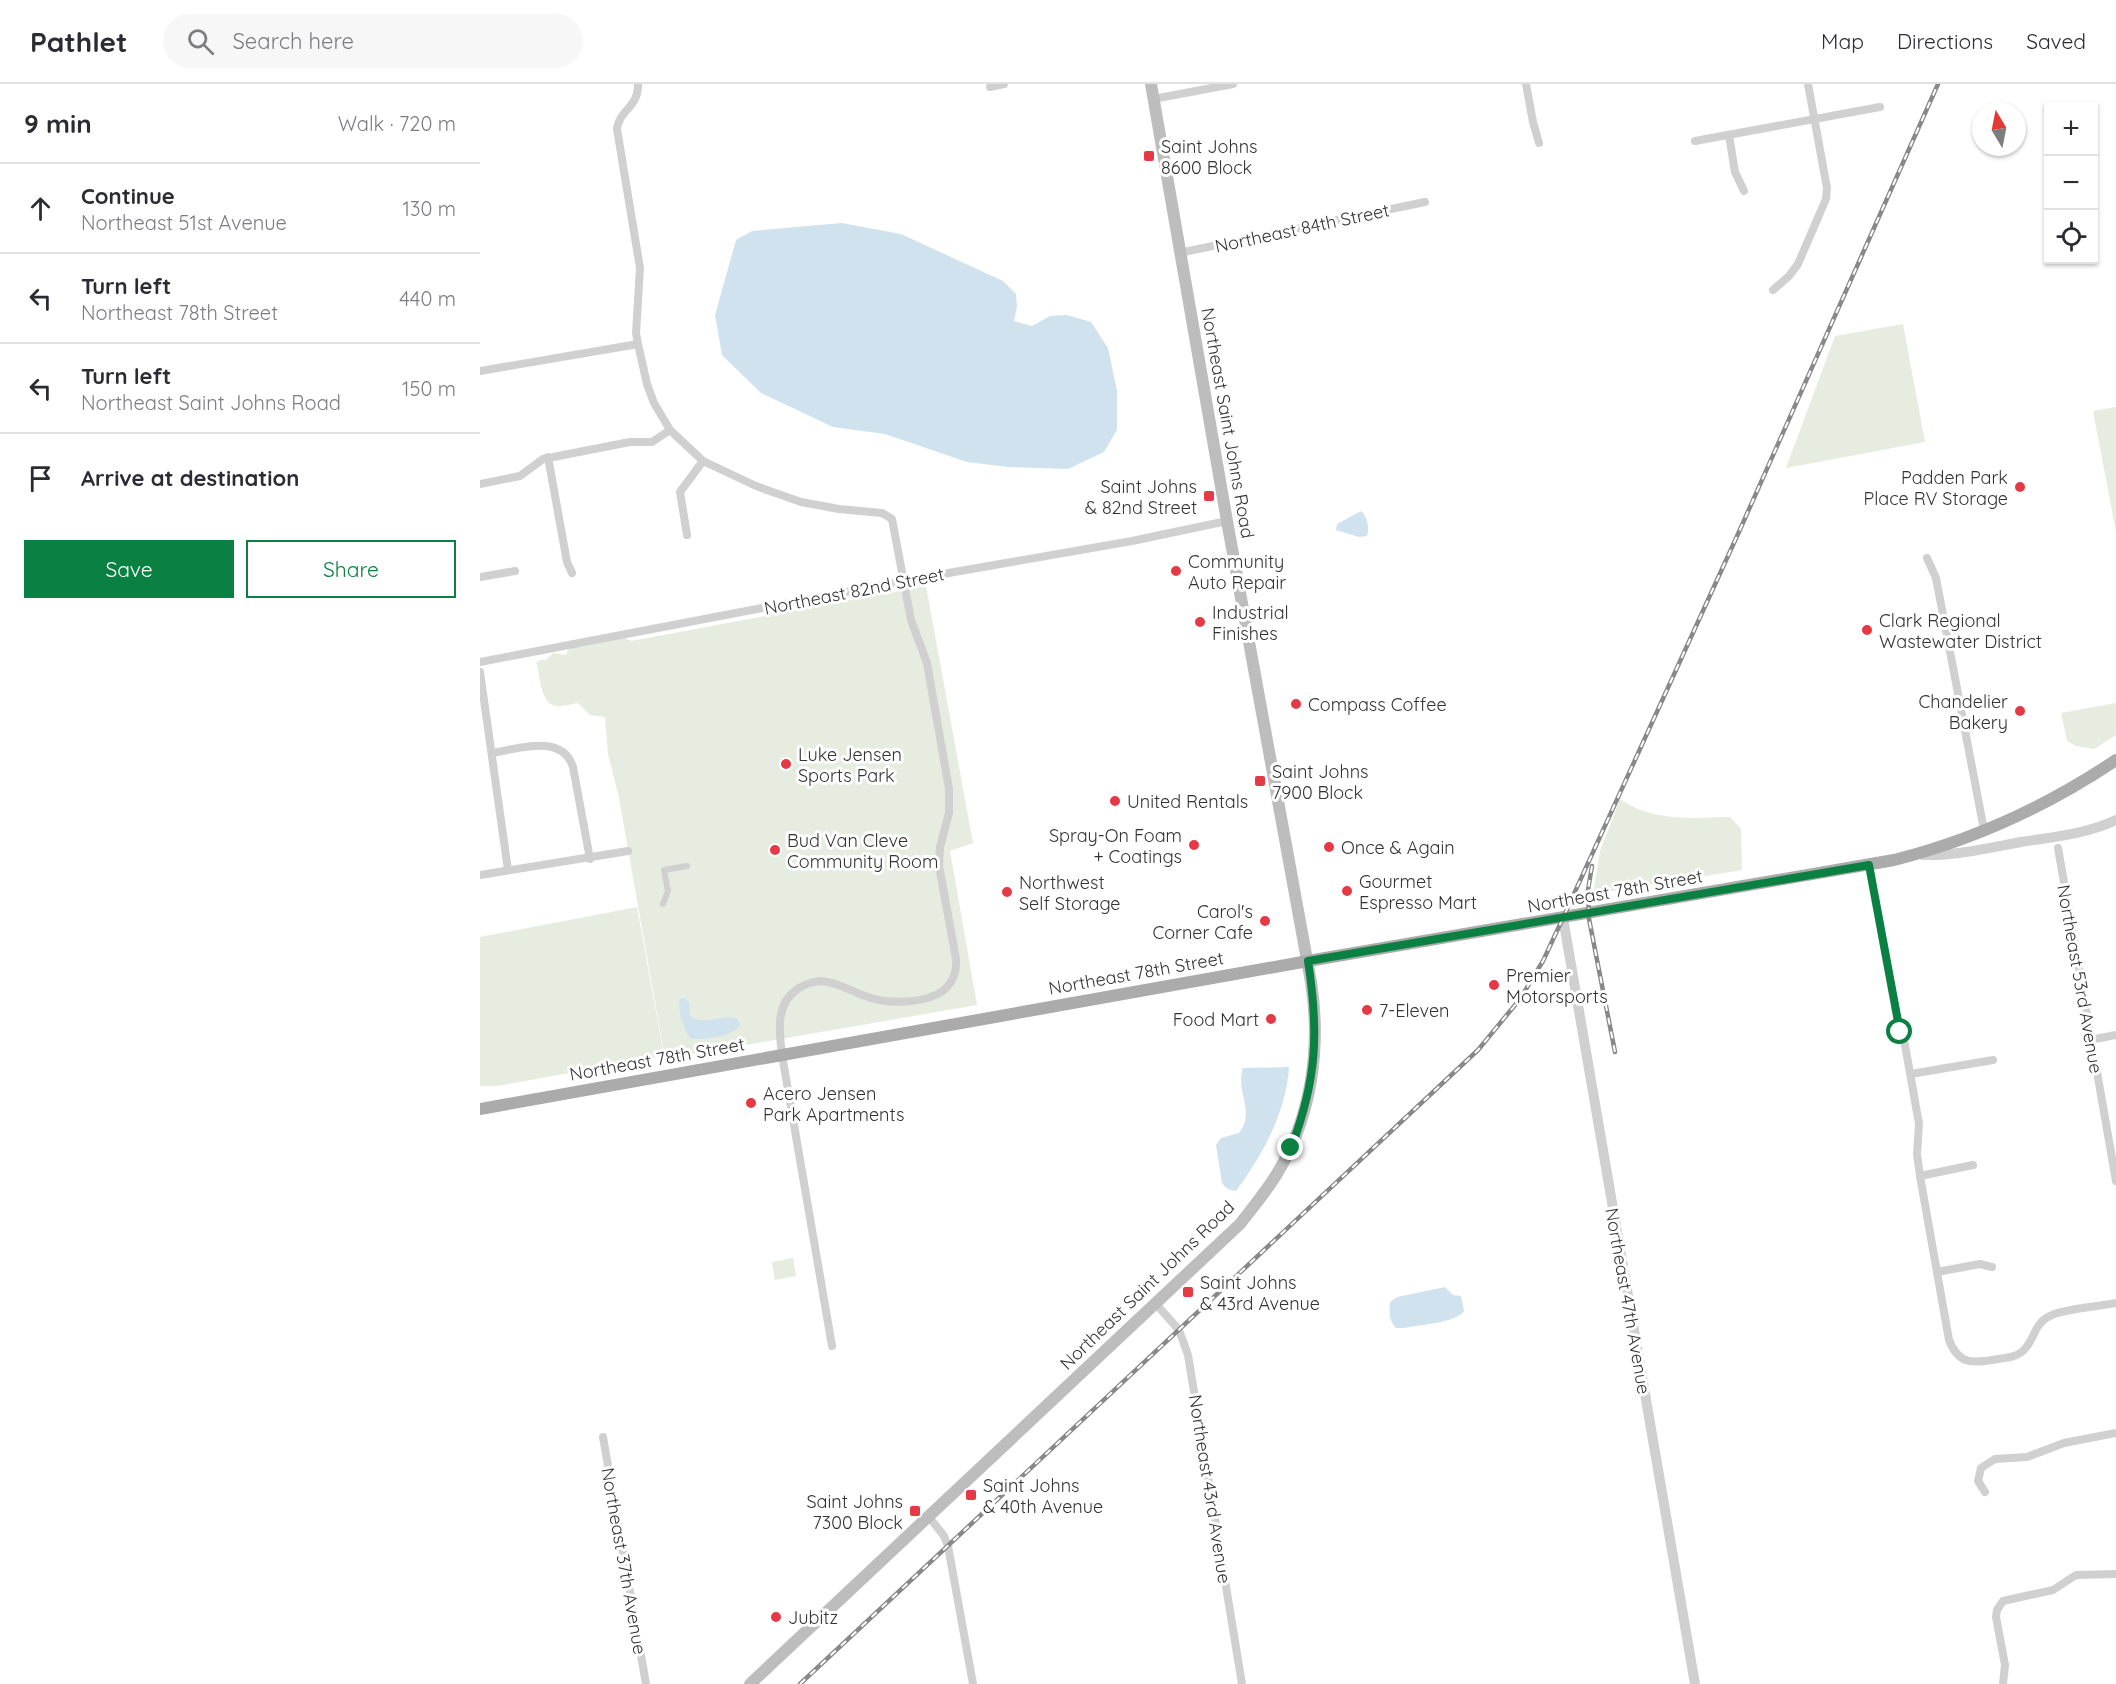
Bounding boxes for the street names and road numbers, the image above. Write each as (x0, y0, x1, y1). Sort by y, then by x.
street label: Northeast 84th Street (1213, 198, 1391, 258)
street label: Northeast Saint Johns Road (1196, 306, 1260, 540)
street label: Northeast 82nd Street (762, 562, 946, 620)
street label: Northeast 78th Street (1526, 864, 1704, 918)
street label: Northeast 53rd Avenue (2052, 883, 2108, 1075)
street label: Northeast 78th Street (1047, 946, 1225, 1000)
street label: Northeast 78th Street (568, 1032, 746, 1086)
street label: Northeast Saint Johns Road (1055, 1195, 1239, 1375)
street label: Northeast 47th Avenue (1600, 1206, 1656, 1396)
street label: Northeast 43rd Avenue (1184, 1393, 1236, 1585)
street label: Northeast 37th Avenue (596, 1466, 652, 1656)

